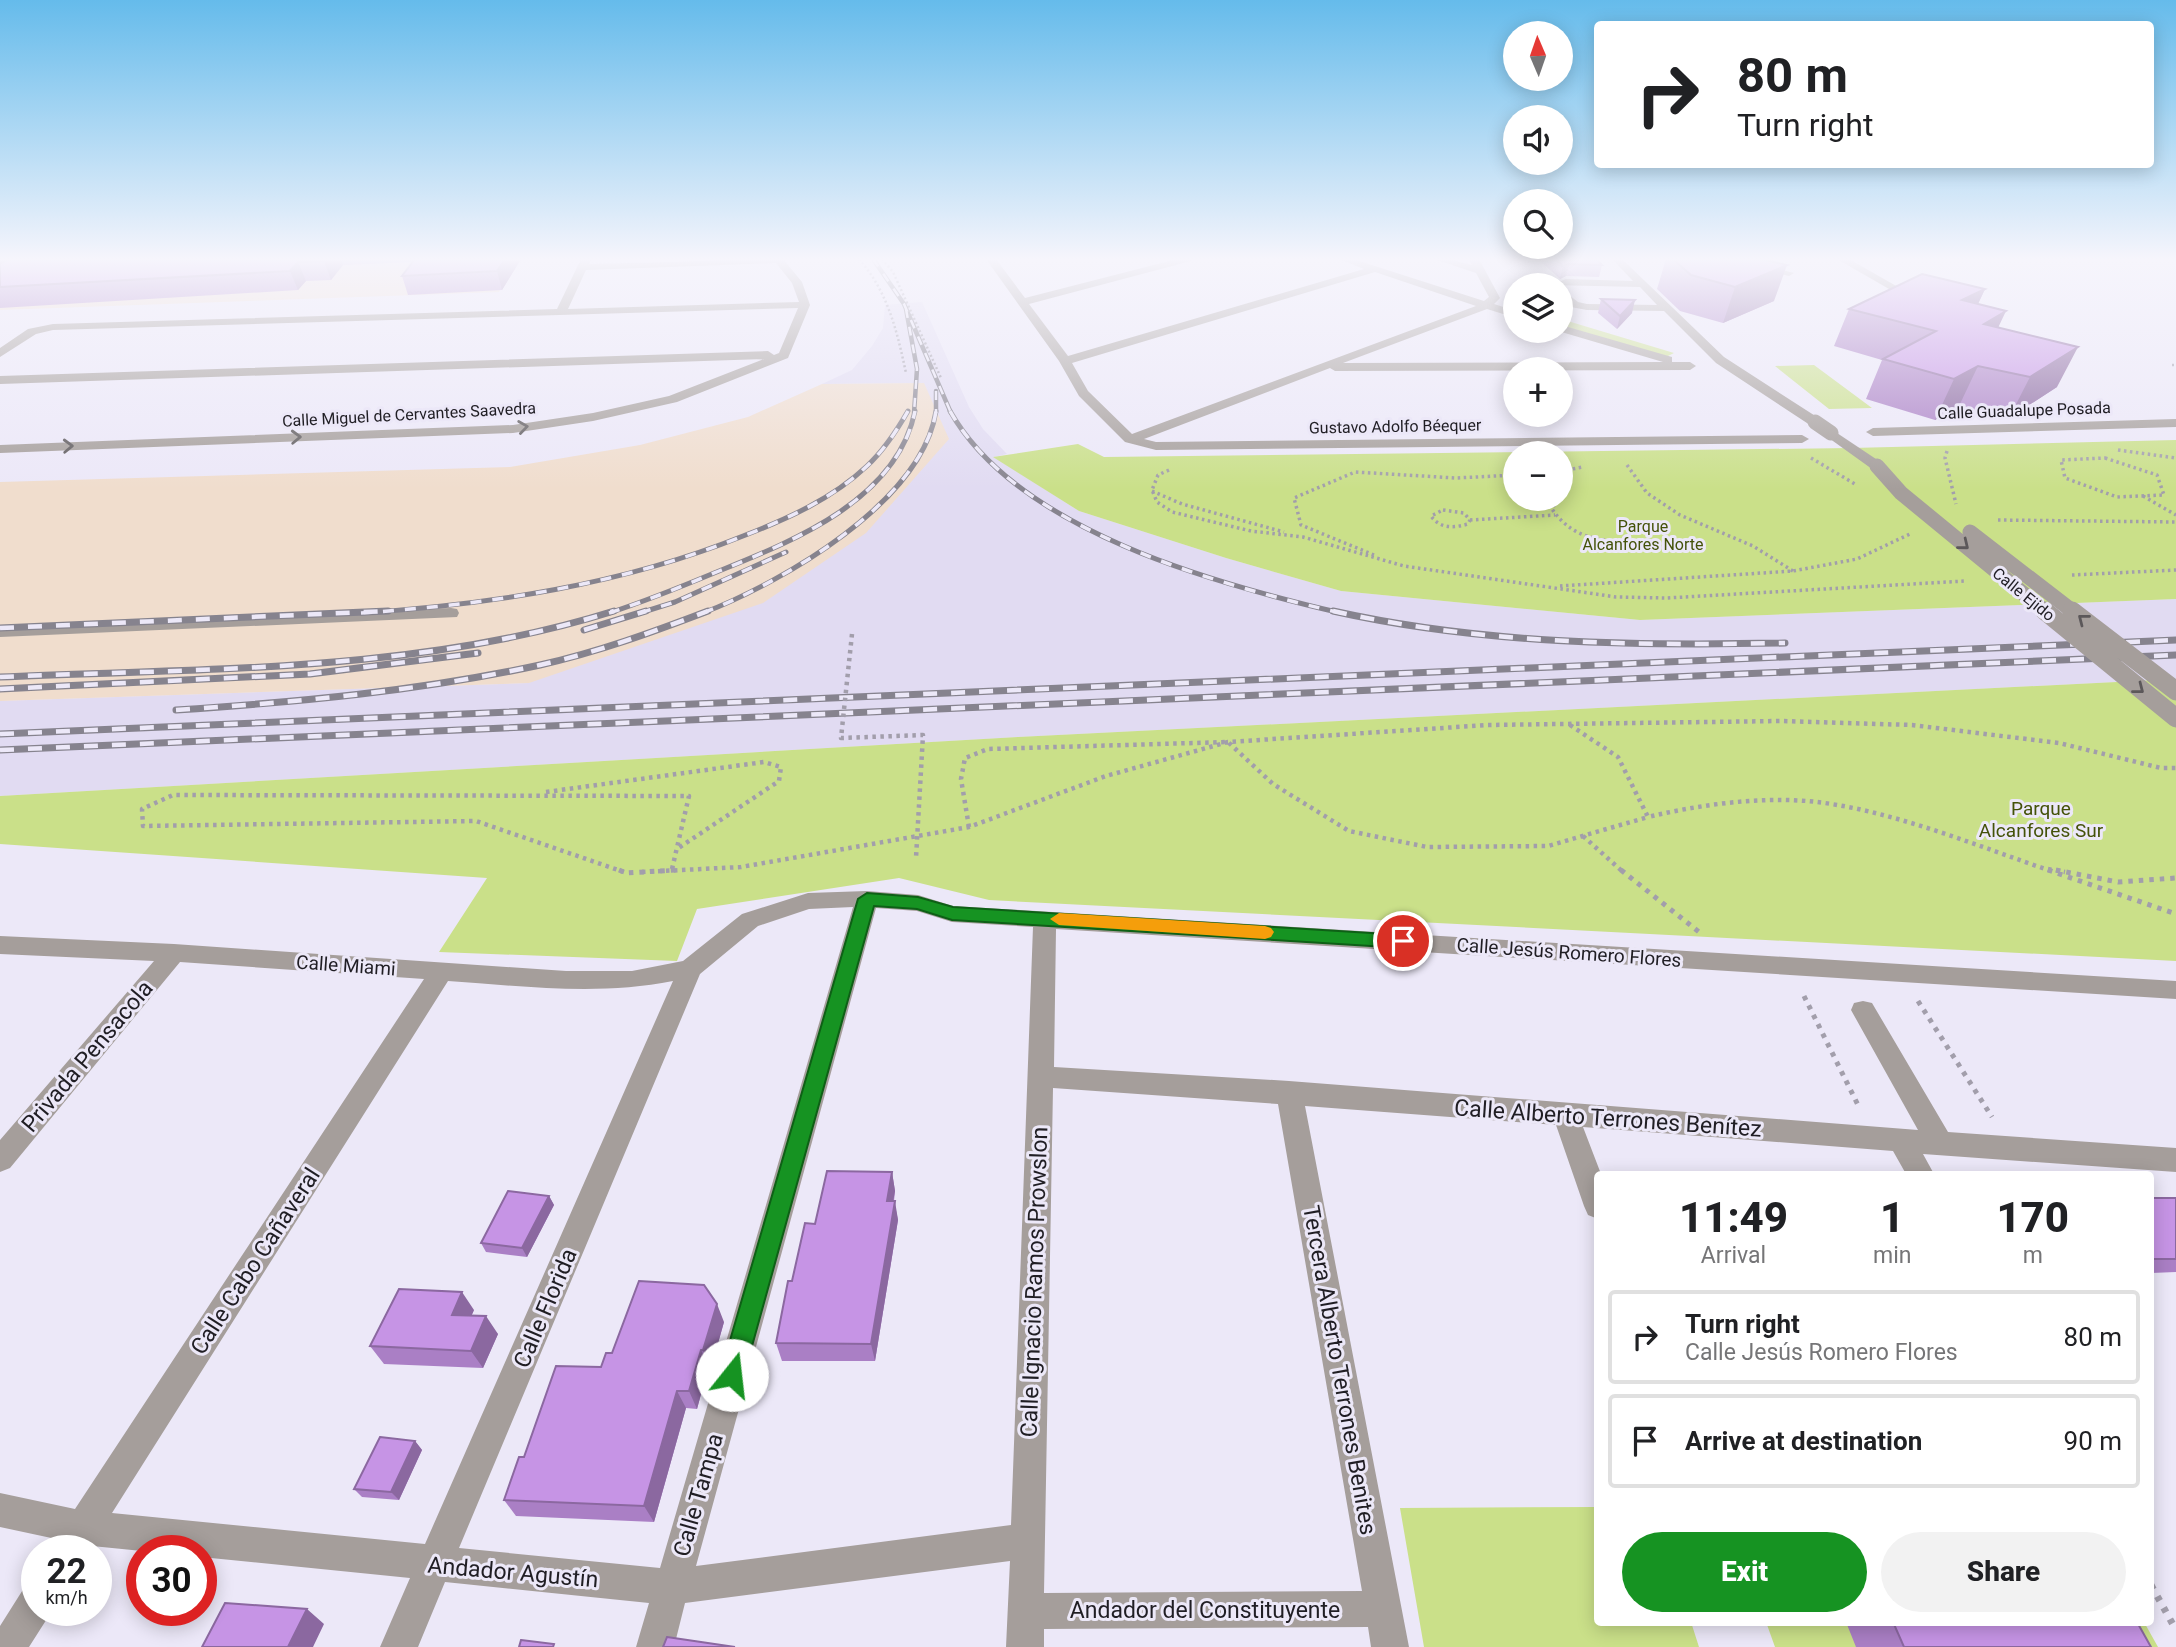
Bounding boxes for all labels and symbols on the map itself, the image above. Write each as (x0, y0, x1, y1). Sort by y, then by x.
north arrow (1503, 21, 1573, 91)
street label: Calle Miguel de Cervantes Saavedra (282, 398, 536, 431)
street label: Calle Guadalupe Posada (1937, 398, 2111, 423)
street label: Gustavo Adolfo Béequer (1309, 415, 1482, 438)
one-way arrow (517, 420, 529, 435)
one-way arrow (290, 430, 301, 445)
one-way arrow (63, 438, 74, 453)
park label: Parque Alcanfores Norte (1583, 517, 1703, 554)
one-way arrow (1956, 536, 1968, 549)
street label: Calle Ejido (1989, 564, 2059, 625)
one-way arrow (2078, 615, 2091, 628)
one-way arrow (2132, 680, 2144, 693)
park label: Parque Alcanfores Sur (1979, 797, 2104, 842)
pin (1373, 911, 1433, 971)
street label: Calle Jesús Romero Flores (1456, 933, 1682, 972)
street label: Calle Miami (296, 951, 396, 980)
street label: Privada Pensacola (16, 975, 159, 1138)
street label: Calle Alberto Terrones Benítez (1453, 1094, 1763, 1143)
street label: Calle Ignacio Ramos Prowslon (1016, 1126, 1053, 1438)
street label: Calle Cabo Cañaveral (185, 1163, 326, 1360)
street label: Tercera Alberto Terrones Benites (1297, 1203, 1382, 1537)
street label: Calle Florida (508, 1245, 583, 1372)
position arrow (695, 1338, 769, 1412)
street label: Calle Tampa (668, 1431, 729, 1560)
speed limit sign: 30 (126, 1535, 217, 1626)
street label: Andador Agustín (427, 1552, 599, 1593)
street label: Andador del Constituyente (1070, 1597, 1340, 1624)

